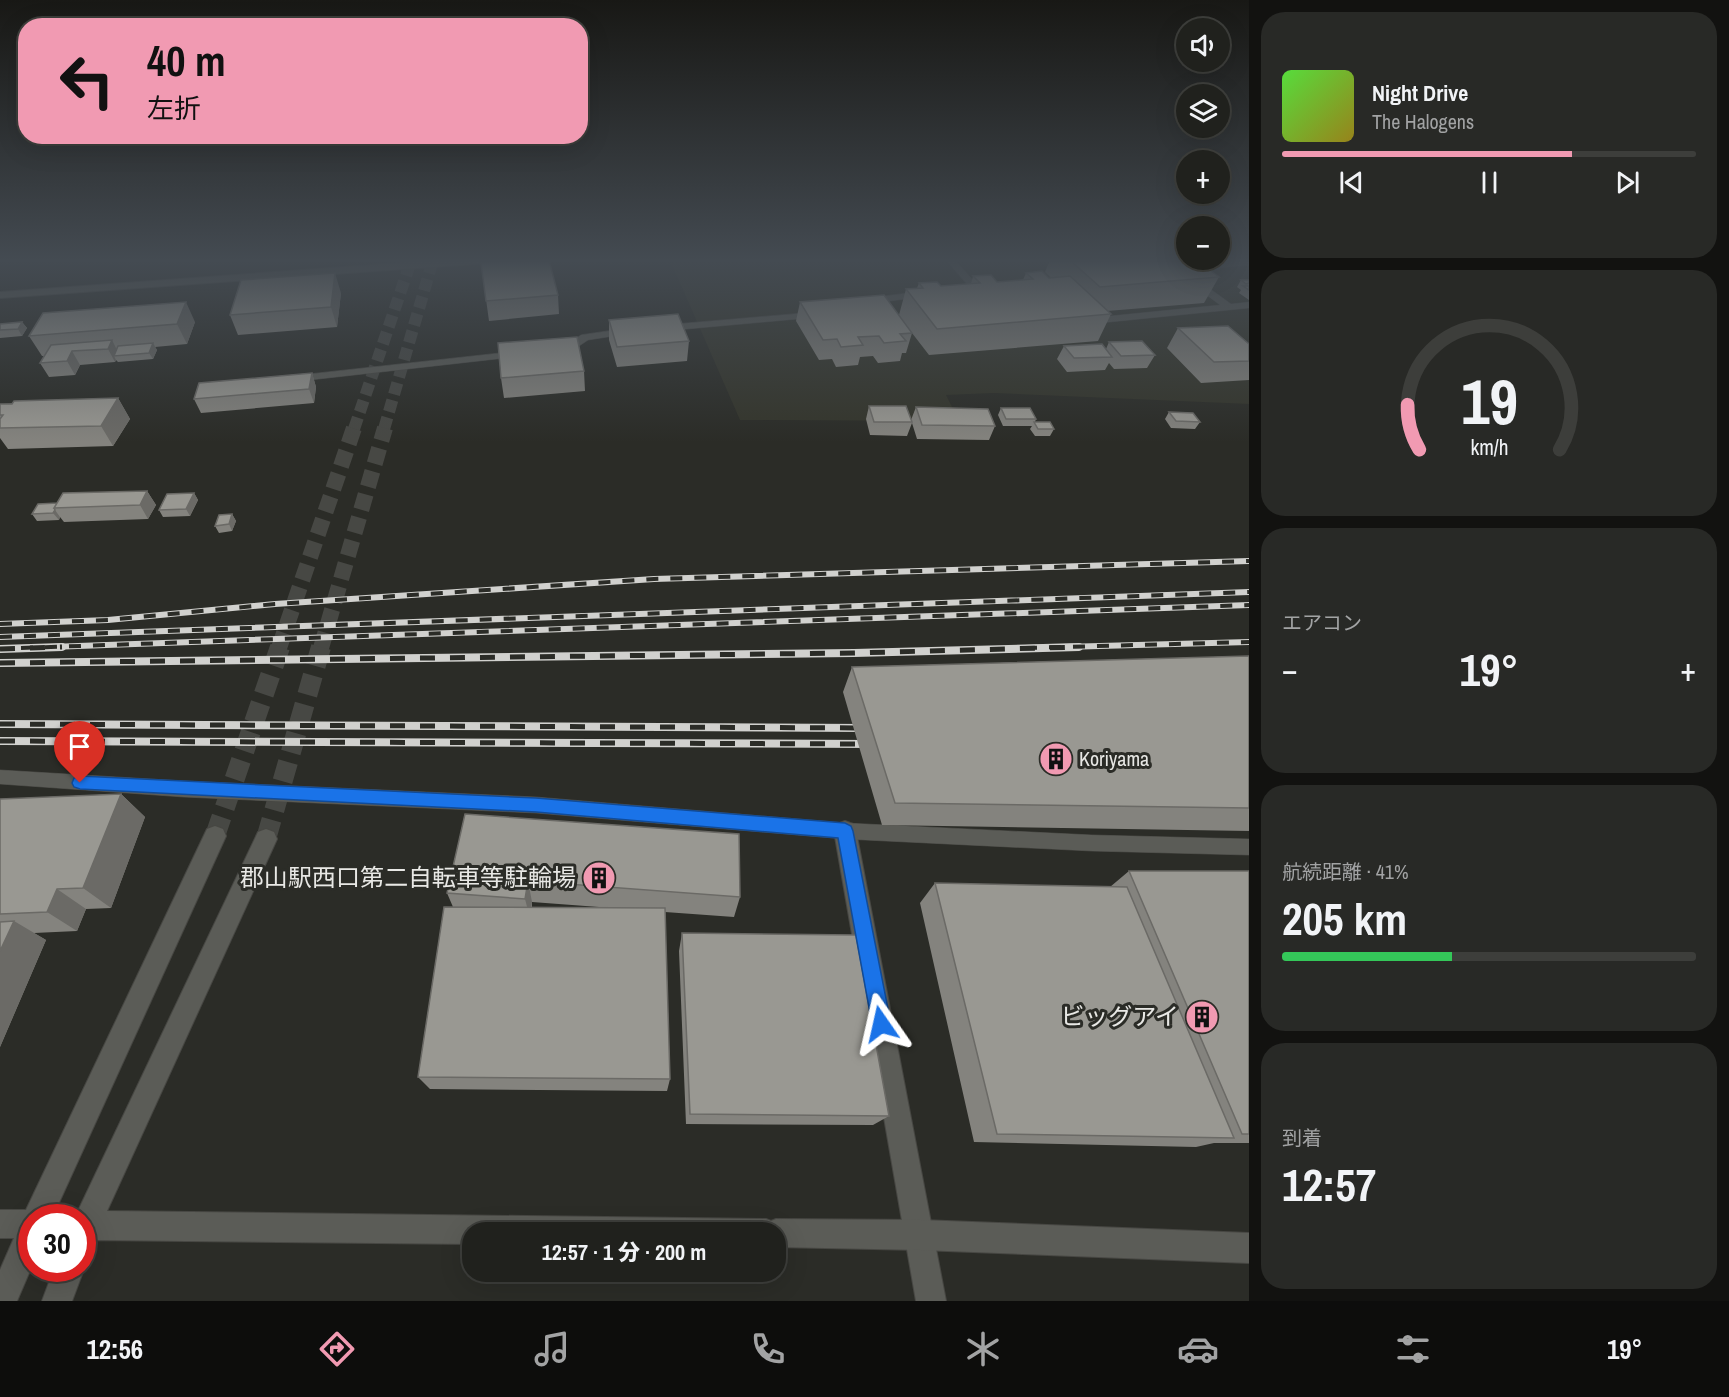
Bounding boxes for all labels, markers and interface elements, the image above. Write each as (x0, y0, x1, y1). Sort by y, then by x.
map controls (1176, 18, 1230, 270)
button: sound (1176, 18, 1230, 72)
text: 40 m (147, 33, 226, 89)
icon: left (48, 42, 126, 120)
text: Night Drive (1372, 78, 1468, 108)
button: layers (1176, 84, 1230, 138)
text: 左折 (147, 90, 201, 126)
text: The Halogens (1372, 108, 1474, 135)
button: + (1176, 150, 1230, 204)
icon: previous (1335, 166, 1368, 199)
icon: pause (1473, 166, 1506, 199)
icon: next (1611, 166, 1644, 199)
button: − (1176, 216, 1230, 270)
text: 19 (1461, 359, 1517, 443)
text: km/h (1470, 433, 1508, 462)
text: エアコン (1282, 609, 1362, 636)
text: 19° (1459, 639, 1519, 700)
text: − (1282, 647, 1298, 691)
text: + (1680, 647, 1696, 691)
pin (54, 721, 105, 783)
icon: arrive (63, 730, 96, 763)
building icon: Koriyama (1038, 741, 1074, 777)
place label: Koriyama (1079, 745, 1149, 772)
text: 航続距離 · 41% (1282, 858, 1409, 885)
building icon: 郡山駅西口第二自転車等駐輪場 (581, 860, 617, 896)
place label: 郡山駅西口第二自転車等駐輪場 (240, 861, 576, 893)
text: 205 km (1282, 888, 1407, 949)
position arrow (849, 992, 913, 1056)
building icon: ビッグアイ (1184, 999, 1220, 1035)
place label: ビッグアイ (1060, 1000, 1179, 1032)
text: 到着 (1282, 1124, 1322, 1151)
text: 12:57 (1282, 1154, 1376, 1215)
speed limit sign: 30 (18, 1204, 96, 1282)
text: 12:57 · 1 分 · 200 m (542, 1237, 706, 1267)
icon: directions (316, 1328, 358, 1370)
icon: music (531, 1328, 573, 1370)
icon: phone (747, 1328, 789, 1370)
icon: climate (962, 1328, 1004, 1370)
icon: car (1177, 1328, 1219, 1370)
icon: filters (1392, 1328, 1434, 1370)
text: 12:56 (87, 1331, 143, 1367)
text: 19° (1607, 1331, 1642, 1367)

